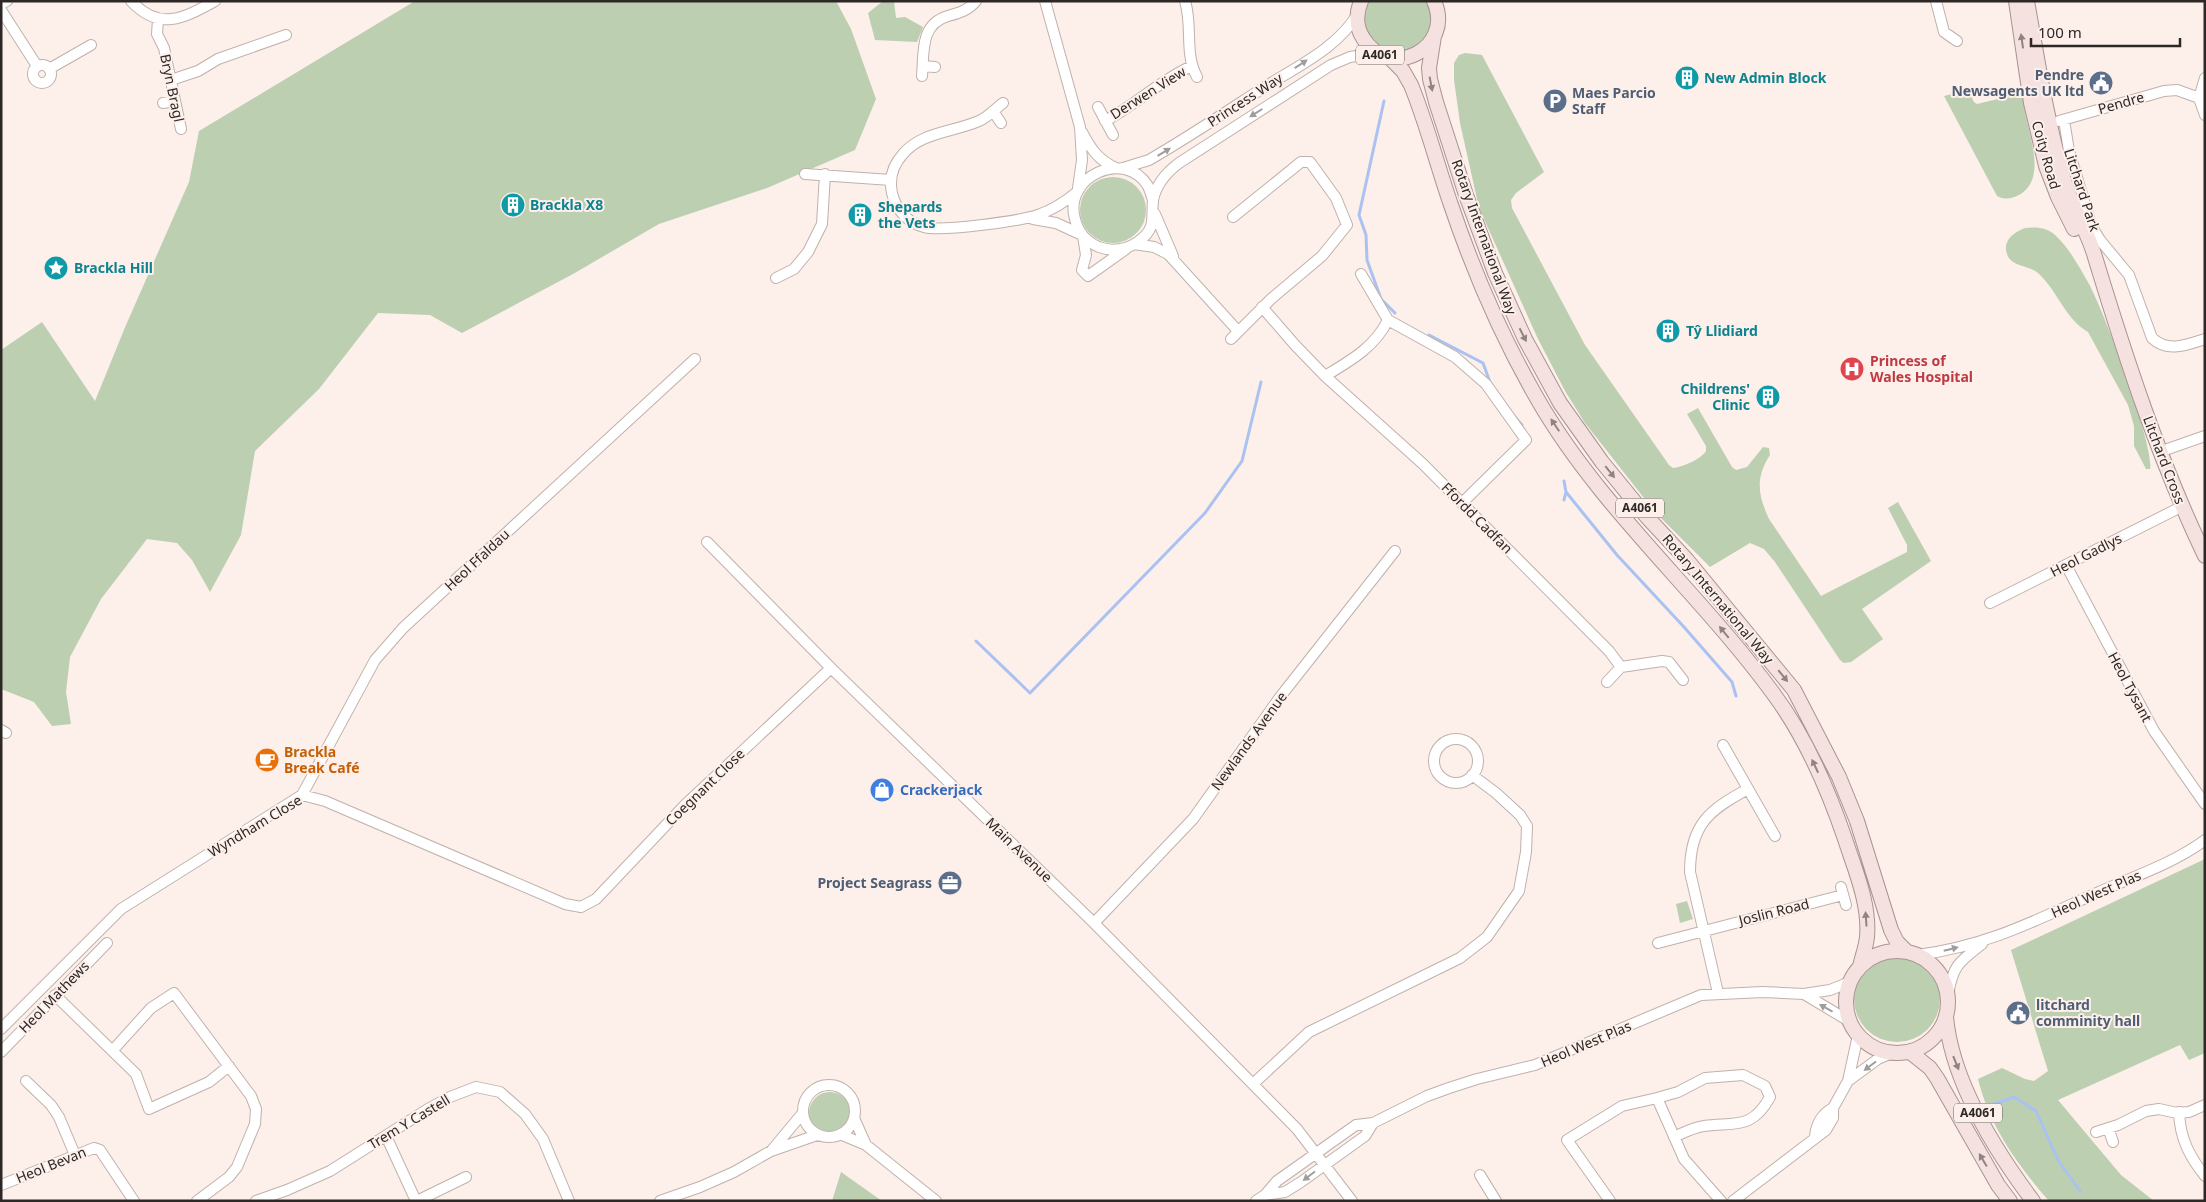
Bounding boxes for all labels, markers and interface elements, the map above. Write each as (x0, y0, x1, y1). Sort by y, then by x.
scale bar (2031, 15, 2180, 47)
text: 100 m (2038, 22, 2082, 42)
one-way arrow (2018, 33, 2026, 49)
road number: A4061 (1356, 46, 1404, 64)
street label: Bryn Bragl (156, 52, 189, 124)
one-way arrow (1294, 59, 1308, 69)
street label: Derwen View (1106, 62, 1189, 123)
building icon: New Admin Block (1674, 65, 1700, 91)
place label: Pendre Newsagents UK ltd (1951, 65, 2084, 100)
street label: Princess Way (1204, 68, 1287, 131)
place label: New Admin Block (1704, 68, 1827, 87)
public building icon: Pendre Newsagents UK ltd (2088, 70, 2114, 96)
one-way arrow (1428, 77, 1436, 93)
place label: Maes Parcio Staff (1572, 83, 1656, 118)
street label: Pendre (2096, 87, 2146, 118)
parking icon: Maes Parcio Staff (1542, 88, 1568, 114)
one-way arrow (1250, 109, 1263, 118)
street label: Coity Road (2028, 118, 2065, 191)
street label: Litchard Park (2060, 146, 2105, 234)
one-way arrow (1158, 147, 1171, 156)
street label: Rotary International Way (1448, 157, 1522, 318)
building icon: Brackla X8 (500, 192, 526, 218)
place label: Brackla X8 (530, 195, 603, 214)
place label: Shepards the Vets (878, 197, 942, 232)
building icon: Shepards the Vets (847, 202, 873, 228)
place icon: Brackla Hill (43, 255, 69, 281)
place label: Brackla Hill (74, 258, 153, 277)
building icon: Tŷ Llidiard (1655, 318, 1681, 344)
place label: Tŷ Llidiard (1686, 321, 1758, 340)
one-way arrow (1519, 328, 1527, 342)
place label: Princess of Wales Hospital (1870, 351, 1973, 386)
hospital icon: Princess of Wales Hospital (1839, 356, 1865, 382)
place label: Childrens' Clinic (1681, 379, 1750, 414)
building icon: Childrens' Clinic (1755, 384, 1781, 410)
street label: Litchard Cross (2139, 413, 2190, 507)
one-way arrow (1550, 418, 1559, 432)
one-way arrow (1605, 465, 1616, 478)
street label: Ffordd Cadfan (1438, 478, 1517, 557)
road number: A4061 (1616, 498, 1664, 518)
street label: Heol Ffaldau (440, 525, 513, 595)
street label: Heol Gadlys (2047, 528, 2125, 581)
street label: Rotary International Way (1658, 530, 1779, 668)
one-way arrow (1718, 626, 1729, 639)
street label: Heol Tysant (2104, 648, 2157, 725)
one-way arrow (1777, 670, 1788, 683)
street label: Newlands Avenue (1206, 688, 1291, 794)
place label: Brackla Break Café (284, 742, 360, 777)
street label: Coegnant Close (661, 744, 748, 829)
cafe icon: Brackla Break Café (254, 747, 280, 773)
one-way arrow (1810, 759, 1818, 773)
shop icon: Crackerjack (869, 777, 895, 803)
place label: Crackerjack (900, 780, 983, 799)
street label: Wyndham Close (204, 790, 305, 861)
street label: Main Avenue (982, 813, 1057, 886)
street label: Heol West Plas (2048, 865, 2144, 922)
office icon: Project Seagrass (937, 870, 963, 896)
place label: Project Seagrass (817, 873, 932, 892)
street label: Joslin Road (1735, 894, 1811, 930)
one-way arrow (1862, 911, 1870, 927)
one-way arrow (1944, 945, 1959, 953)
street label: Heol Mathews (14, 956, 93, 1037)
place label: litchard comminity hall (2036, 995, 2140, 1030)
public building icon: litchard comminity hall (2005, 1000, 2031, 1026)
one-way arrow (1819, 1004, 1834, 1012)
street label: Heol West Plas (1538, 1016, 1634, 1071)
one-way arrow (1952, 1056, 1960, 1070)
one-way arrow (1863, 1061, 1877, 1071)
street label: Trem Y Castell (364, 1090, 453, 1153)
road number: A4061 (1954, 1104, 2002, 1122)
street label: Heol Bevan (13, 1142, 89, 1187)
one-way arrow (1978, 1154, 1987, 1167)
one-way arrow (1303, 1170, 1316, 1181)

